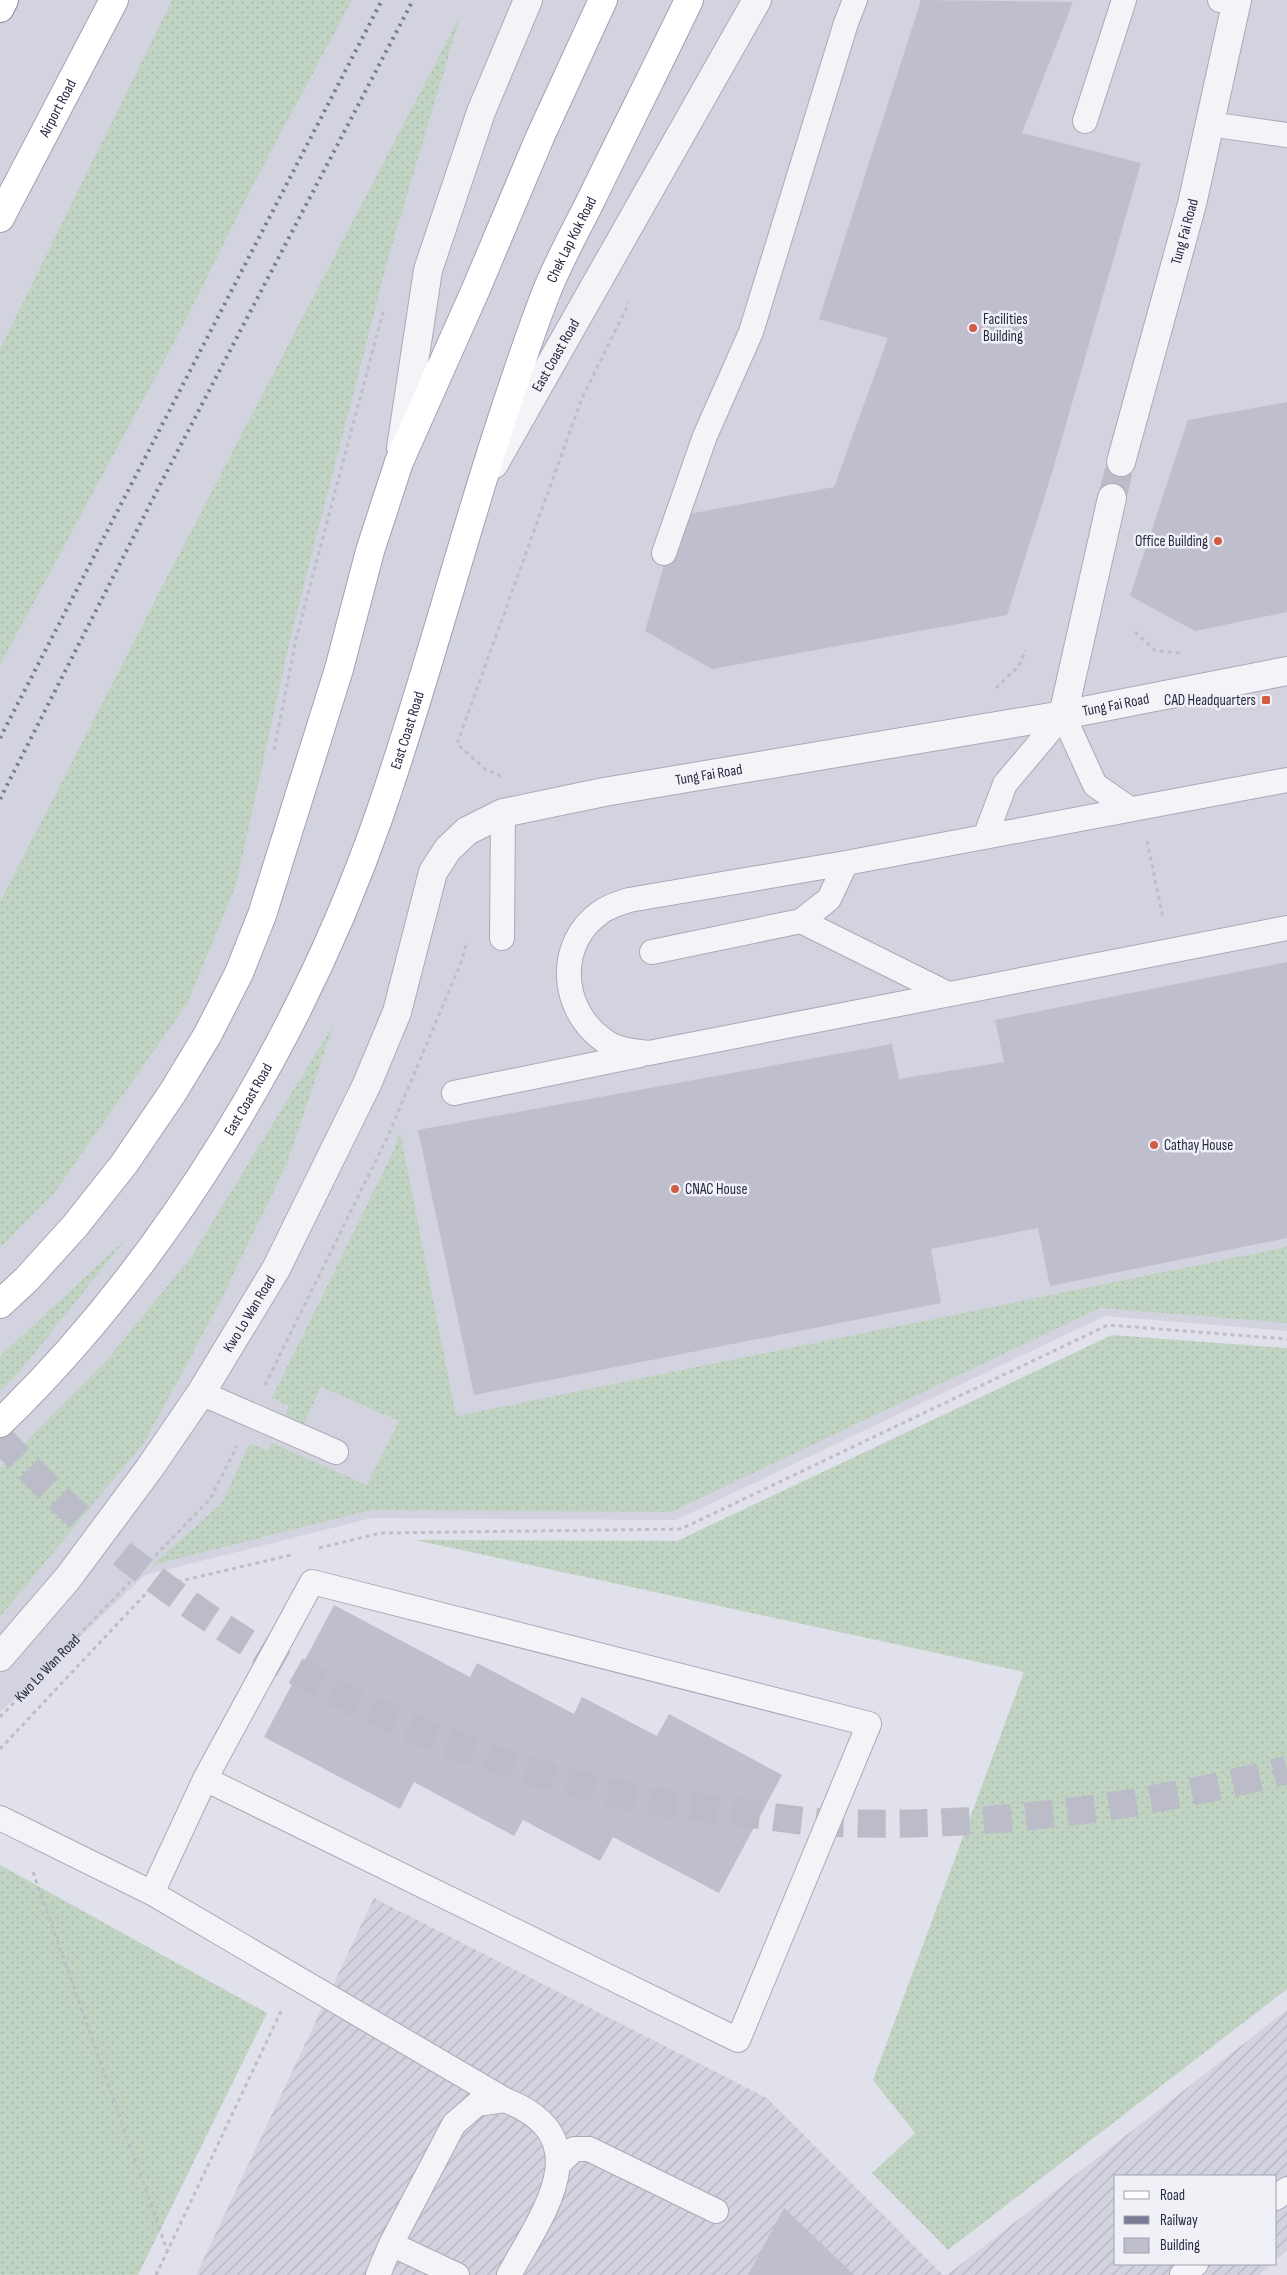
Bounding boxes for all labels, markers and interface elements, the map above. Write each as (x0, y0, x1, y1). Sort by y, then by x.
street label: Airport Road (34, 76, 80, 141)
street label: Chek Lap Kok Road (542, 193, 601, 286)
street label: Tung Fai Road (1166, 197, 1202, 267)
place label: Facilities Building (983, 310, 1028, 346)
street label: East Coast Road (527, 315, 584, 395)
marker: Facilities Building (967, 322, 979, 334)
place label: Office Building (1135, 532, 1208, 551)
marker: Office Building (1212, 535, 1224, 547)
street label: East Coast Road (386, 689, 428, 772)
street label: Tung Fai Road (1081, 689, 1151, 720)
place label: CAD Headquarters (1164, 691, 1256, 710)
marker: CAD Headquarters (1260, 694, 1272, 706)
street label: Tung Fai Road (674, 759, 744, 789)
street label: East Coast Road (220, 1060, 276, 1139)
place label: Cathay House (1164, 1136, 1233, 1155)
marker: Cathay House (1148, 1139, 1160, 1151)
place label: CNAC House (685, 1180, 747, 1199)
marker: CNAC House (669, 1183, 681, 1195)
street label: Kwo Lo Wan Road (219, 1272, 280, 1355)
street label: Kwo Lo Wan Road (10, 1630, 84, 1706)
legend (1114, 2175, 1277, 2265)
text: Road (1160, 2186, 1185, 2205)
text: Railway (1160, 2211, 1198, 2230)
text: Building (1160, 2236, 1200, 2255)

